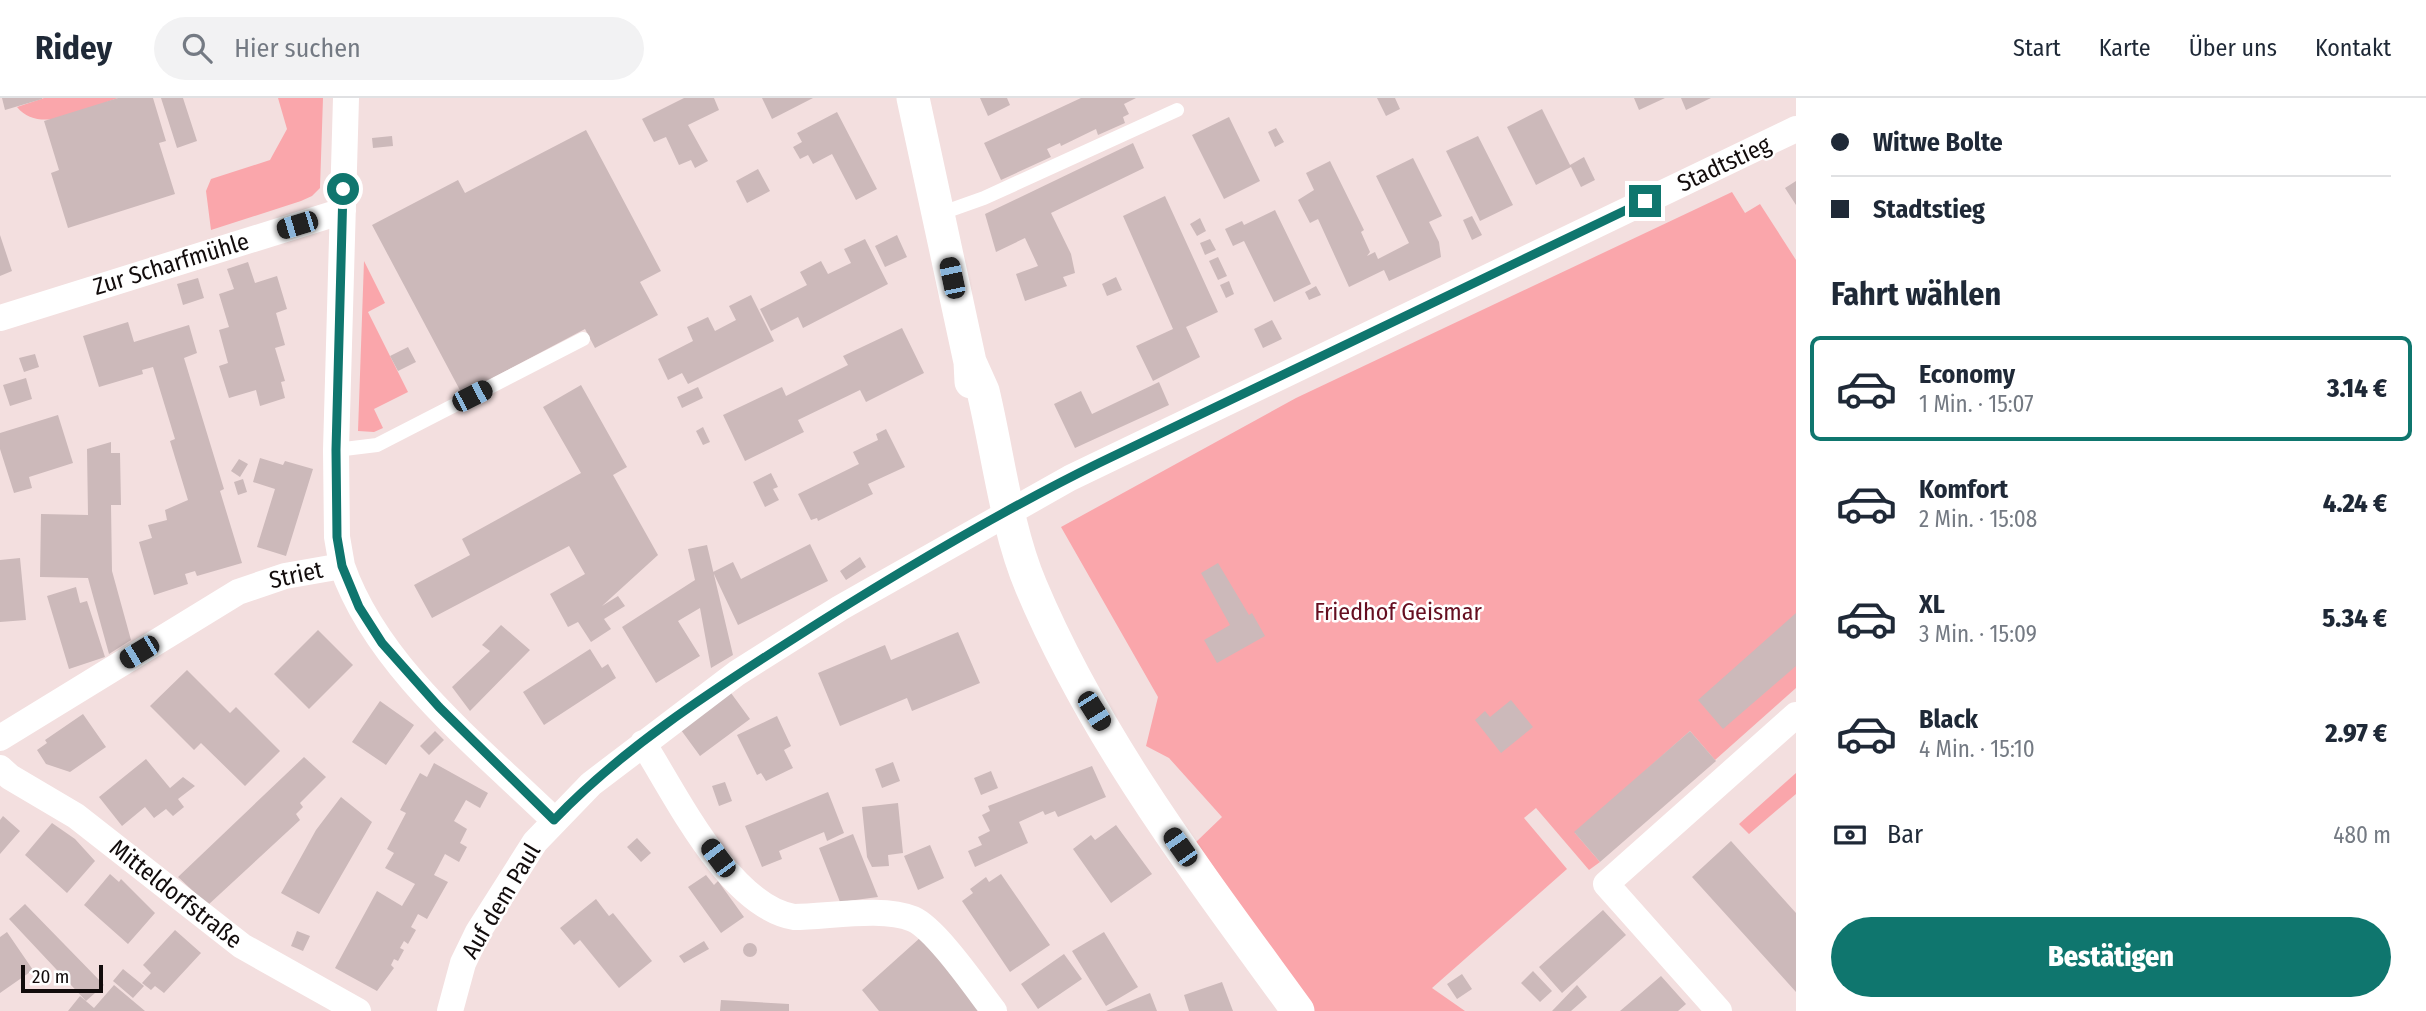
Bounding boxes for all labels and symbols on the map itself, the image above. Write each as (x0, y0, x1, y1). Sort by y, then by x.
street label: Stadtstieg (1673, 130, 1776, 198)
route start (327, 173, 359, 205)
route end (1629, 185, 1661, 217)
car (274, 209, 321, 241)
street label: Zur Scharfmühle (90, 227, 252, 301)
car (938, 255, 967, 301)
car (449, 377, 496, 415)
street label: Striet (267, 556, 325, 594)
park label: Friedhof Geismar (1314, 598, 1482, 626)
car (116, 632, 163, 672)
car (1074, 688, 1115, 734)
car (1160, 824, 1201, 870)
street label: Mitteldorfstraße (104, 834, 248, 954)
car (697, 835, 740, 881)
street label: Auf dem Paul (456, 839, 546, 963)
scale bar (21, 962, 103, 994)

